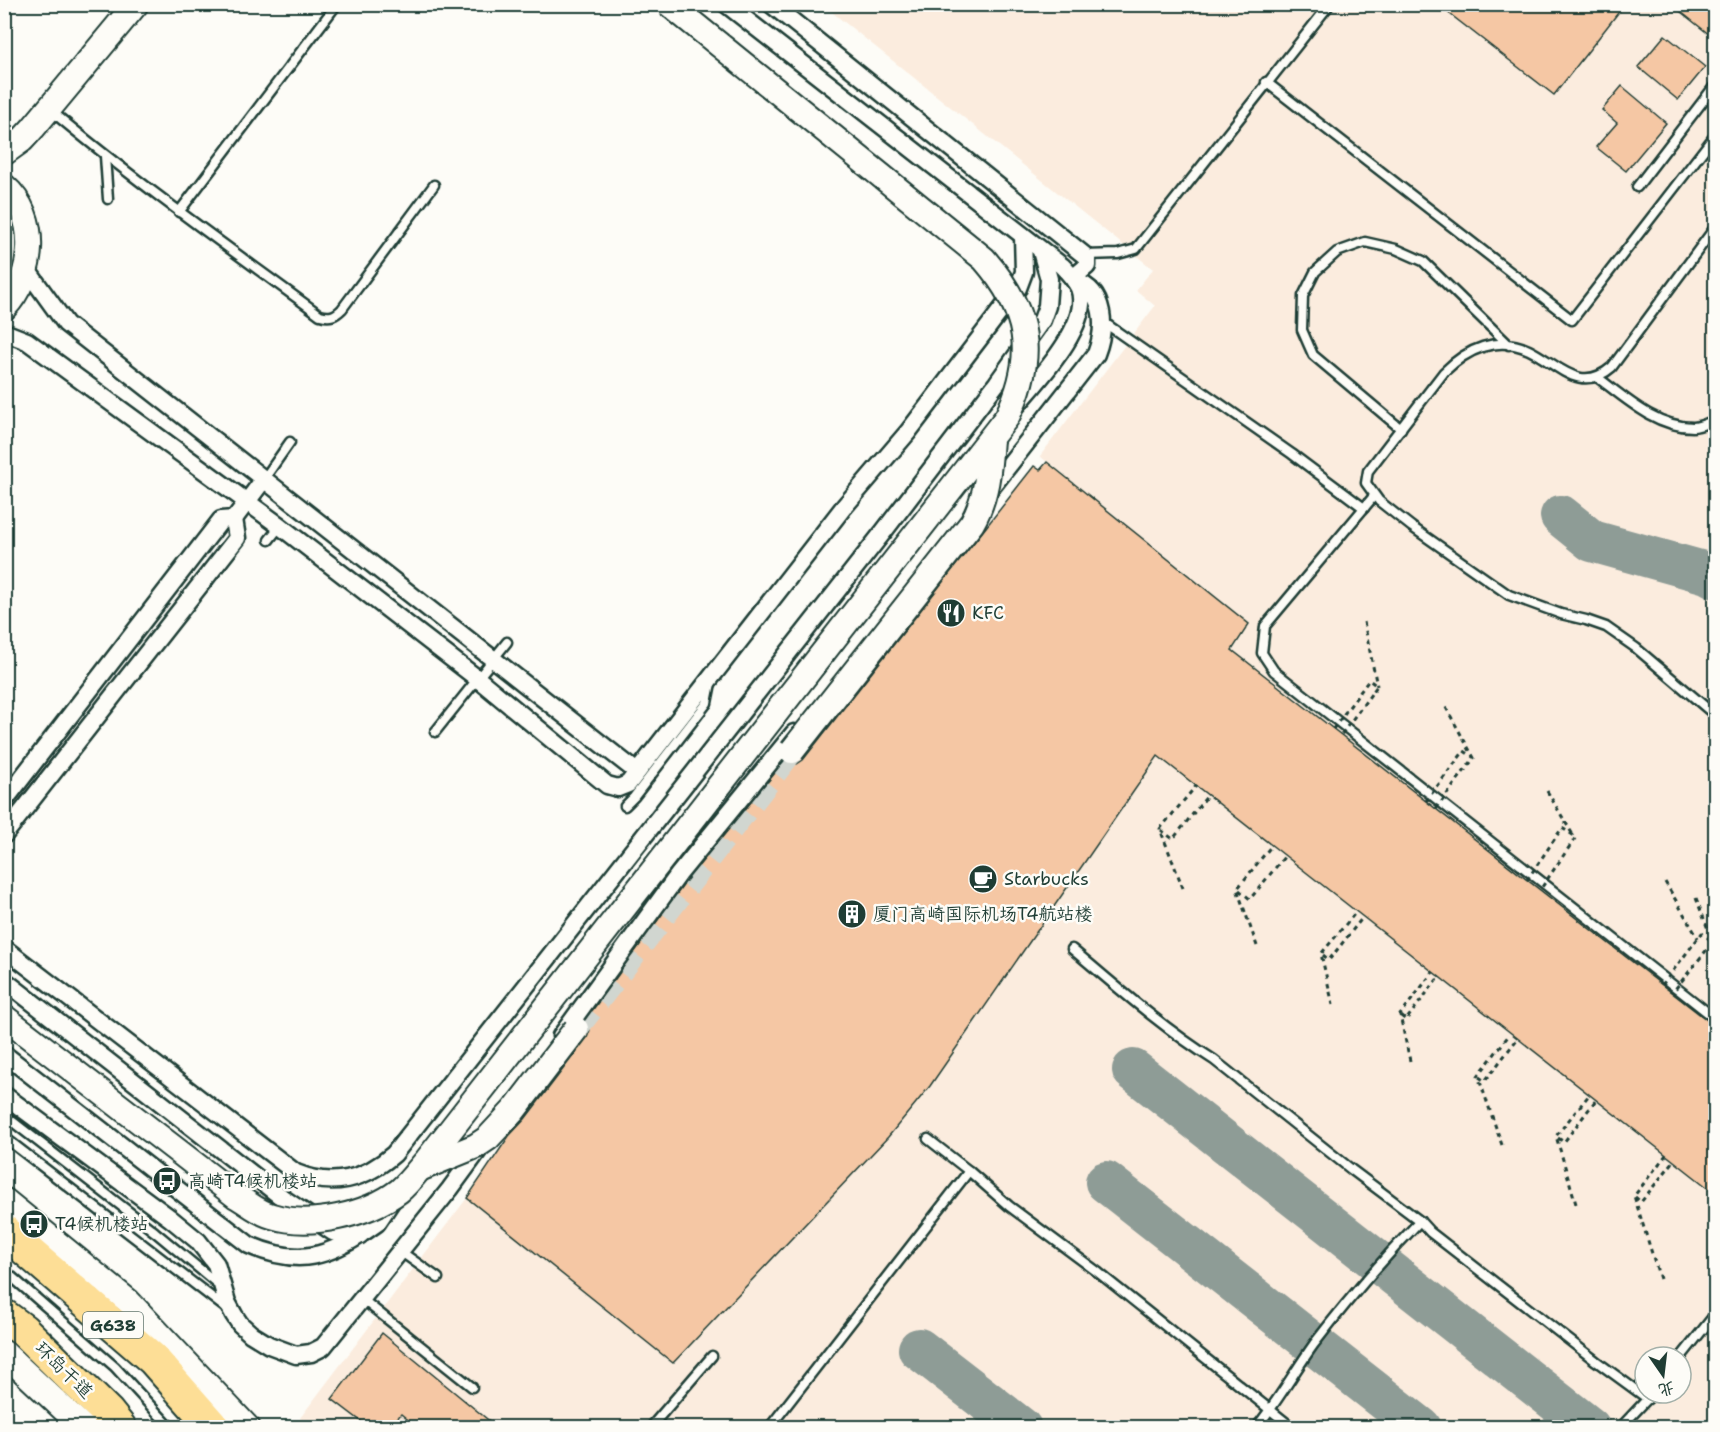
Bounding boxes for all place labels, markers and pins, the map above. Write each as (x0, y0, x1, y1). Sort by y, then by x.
restaurant icon: KFC (935, 597, 967, 629)
place label: KFC (972, 601, 1004, 625)
cafe icon: Starbucks (967, 863, 999, 895)
place label: Starbucks (1004, 867, 1089, 891)
building icon: 厦门高崎国际机场T4航站楼 (836, 898, 868, 930)
place label: 厦门高崎国际机场T4航站楼 (873, 902, 1093, 926)
bus stop icon: 高崎T4候机楼站 (151, 1165, 183, 1197)
place label: 高崎T4候机楼站 (188, 1169, 318, 1193)
bus stop icon: T4候机楼站 (18, 1208, 50, 1240)
place label: T4候机楼站 (55, 1212, 149, 1236)

